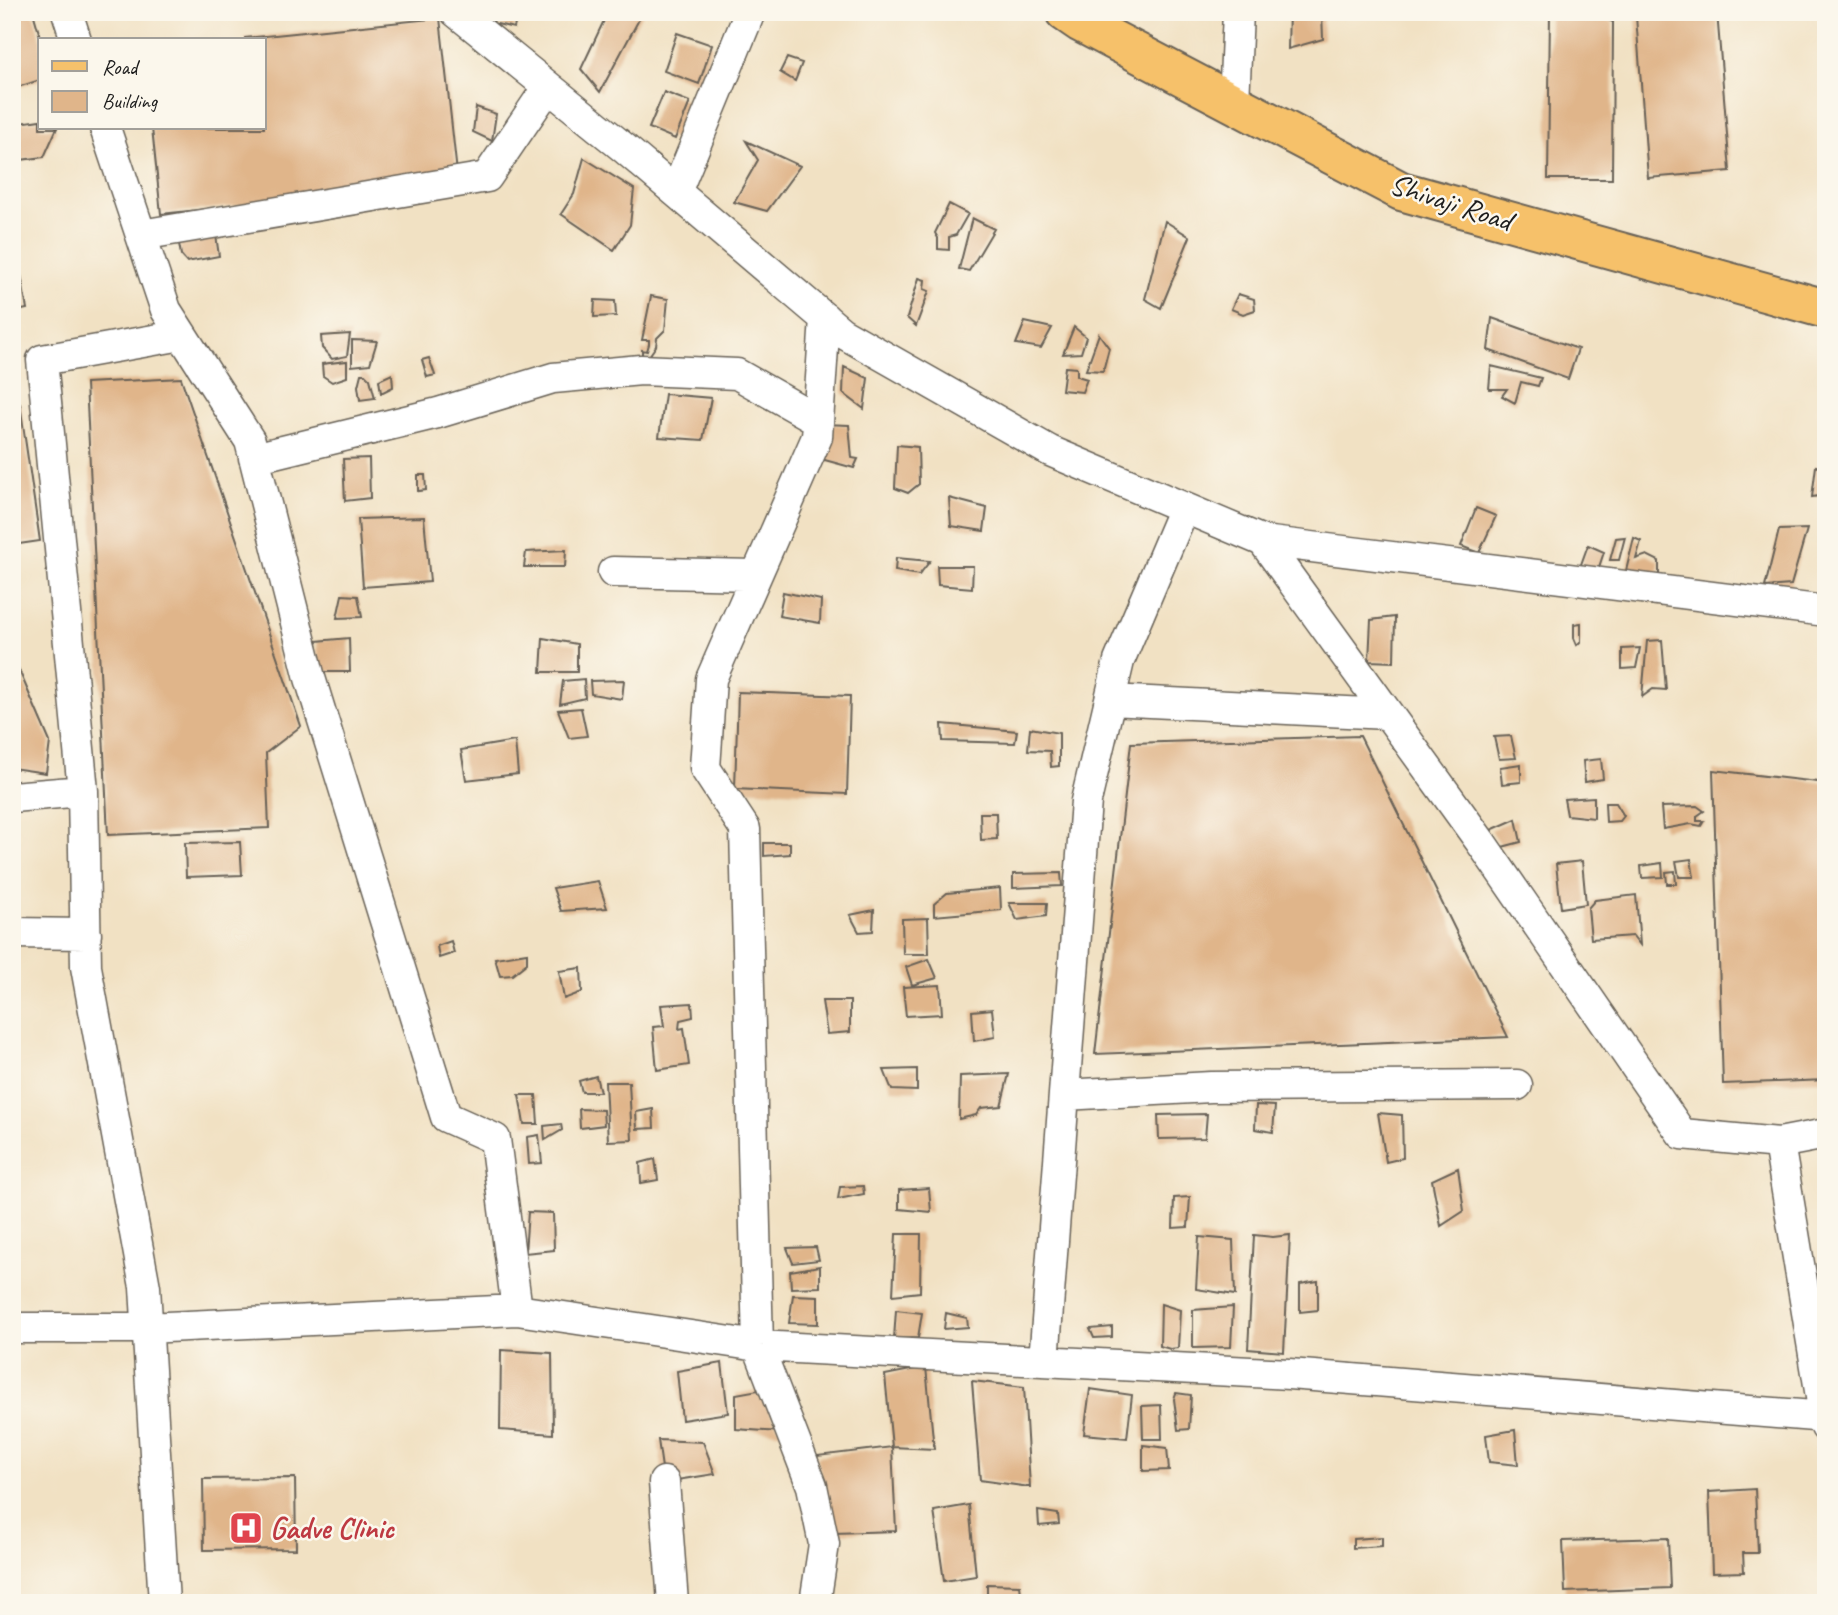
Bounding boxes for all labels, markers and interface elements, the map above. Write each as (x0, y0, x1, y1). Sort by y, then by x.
legend (38, 38, 266, 130)
text: Road (102, 54, 141, 80)
text: Building (102, 88, 159, 114)
street label: Shivaji Road (1385, 164, 1521, 241)
hospital icon: Gadve Clinic (227, 1509, 265, 1547)
place label: Gadve Clinic (270, 1509, 395, 1547)

